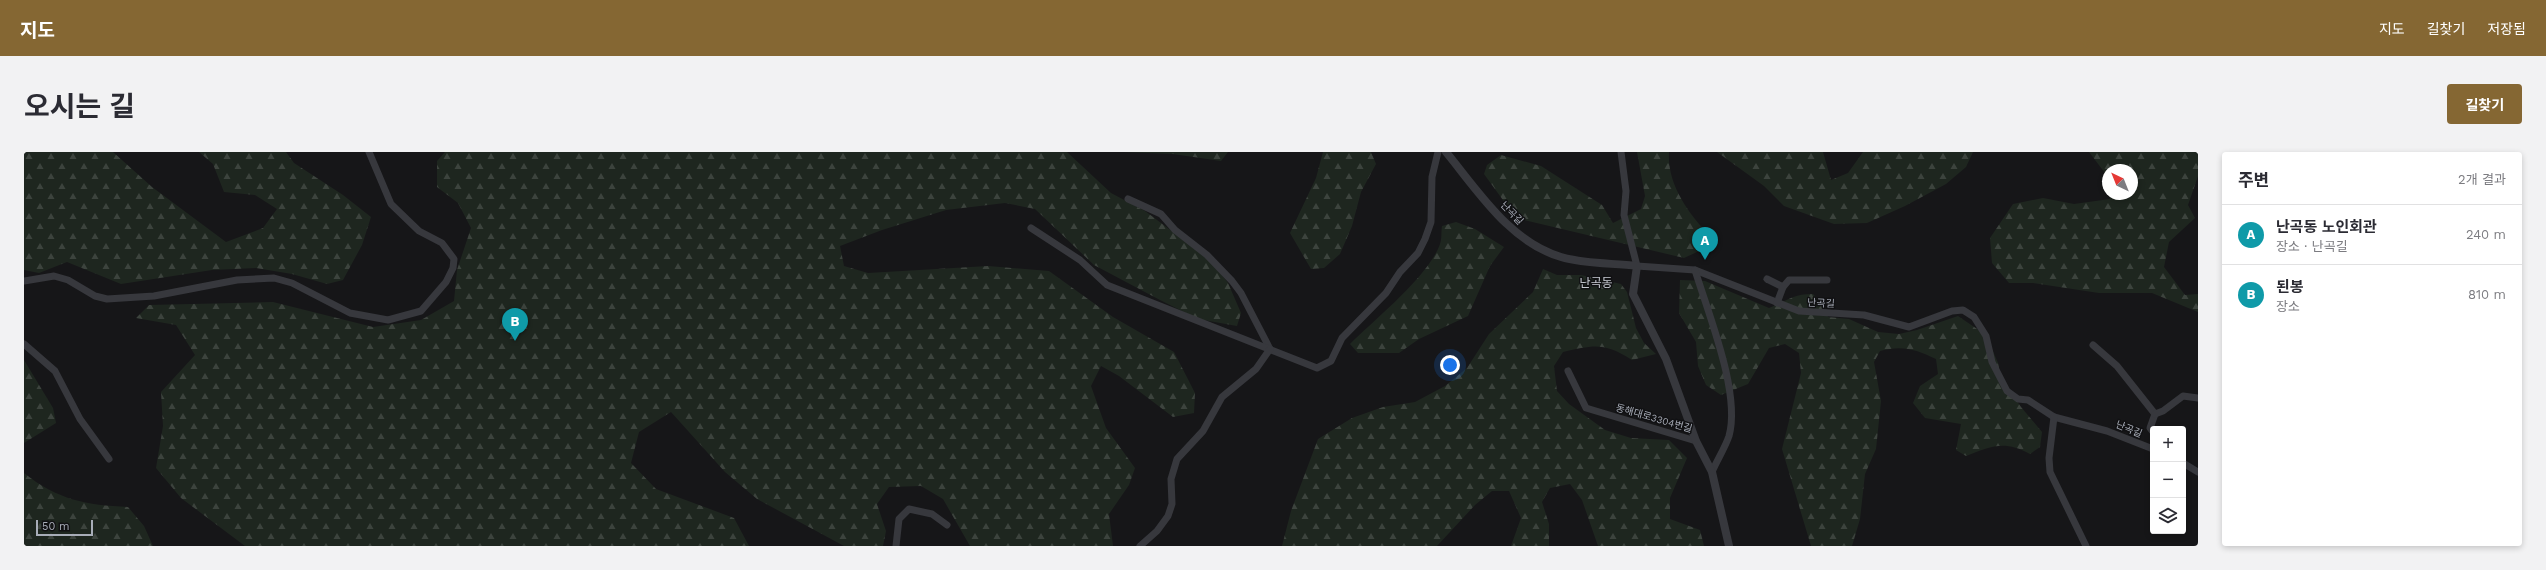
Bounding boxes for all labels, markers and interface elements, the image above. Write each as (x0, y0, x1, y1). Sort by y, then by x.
text: 지도 (20, 19, 55, 42)
text: 지도 (2379, 21, 2405, 37)
text: 길찾기 (2427, 21, 2465, 37)
text: 저장됨 (2487, 21, 2526, 37)
button: 길찾기 (2447, 84, 2522, 124)
text: 오시는 길 (24, 90, 135, 123)
north arrow (2102, 164, 2138, 200)
text: 주변 (2238, 170, 2269, 190)
text: 2개 결과 (2458, 172, 2506, 187)
street label: 난곡길 (1498, 199, 1526, 227)
text: 난곡동 노인회관 (2276, 218, 2377, 236)
pin: A (1692, 227, 1718, 260)
text: A (2247, 227, 2255, 242)
text: 240 m (2466, 227, 2506, 242)
text: 장소 · 난곡길 (2276, 239, 2348, 254)
district label: 난곡동 (1579, 276, 1613, 290)
text: 된봉 (2276, 278, 2304, 296)
text: B (2247, 287, 2255, 302)
text: 810 m (2468, 287, 2506, 302)
street label: 난곡길 (1807, 297, 1835, 309)
text: 장소 (2276, 299, 2300, 314)
pin: B (502, 308, 528, 341)
your location (1440, 355, 1460, 375)
street label: 동해대로3304번길 (1614, 402, 1694, 434)
street label: 난곡길 (2114, 419, 2144, 439)
map controls (2150, 426, 2186, 534)
button: + (2150, 426, 2186, 462)
button: − (2150, 462, 2186, 498)
button: layers (2150, 498, 2186, 534)
scale bar (36, 518, 93, 537)
text: 50 m (42, 520, 69, 533)

